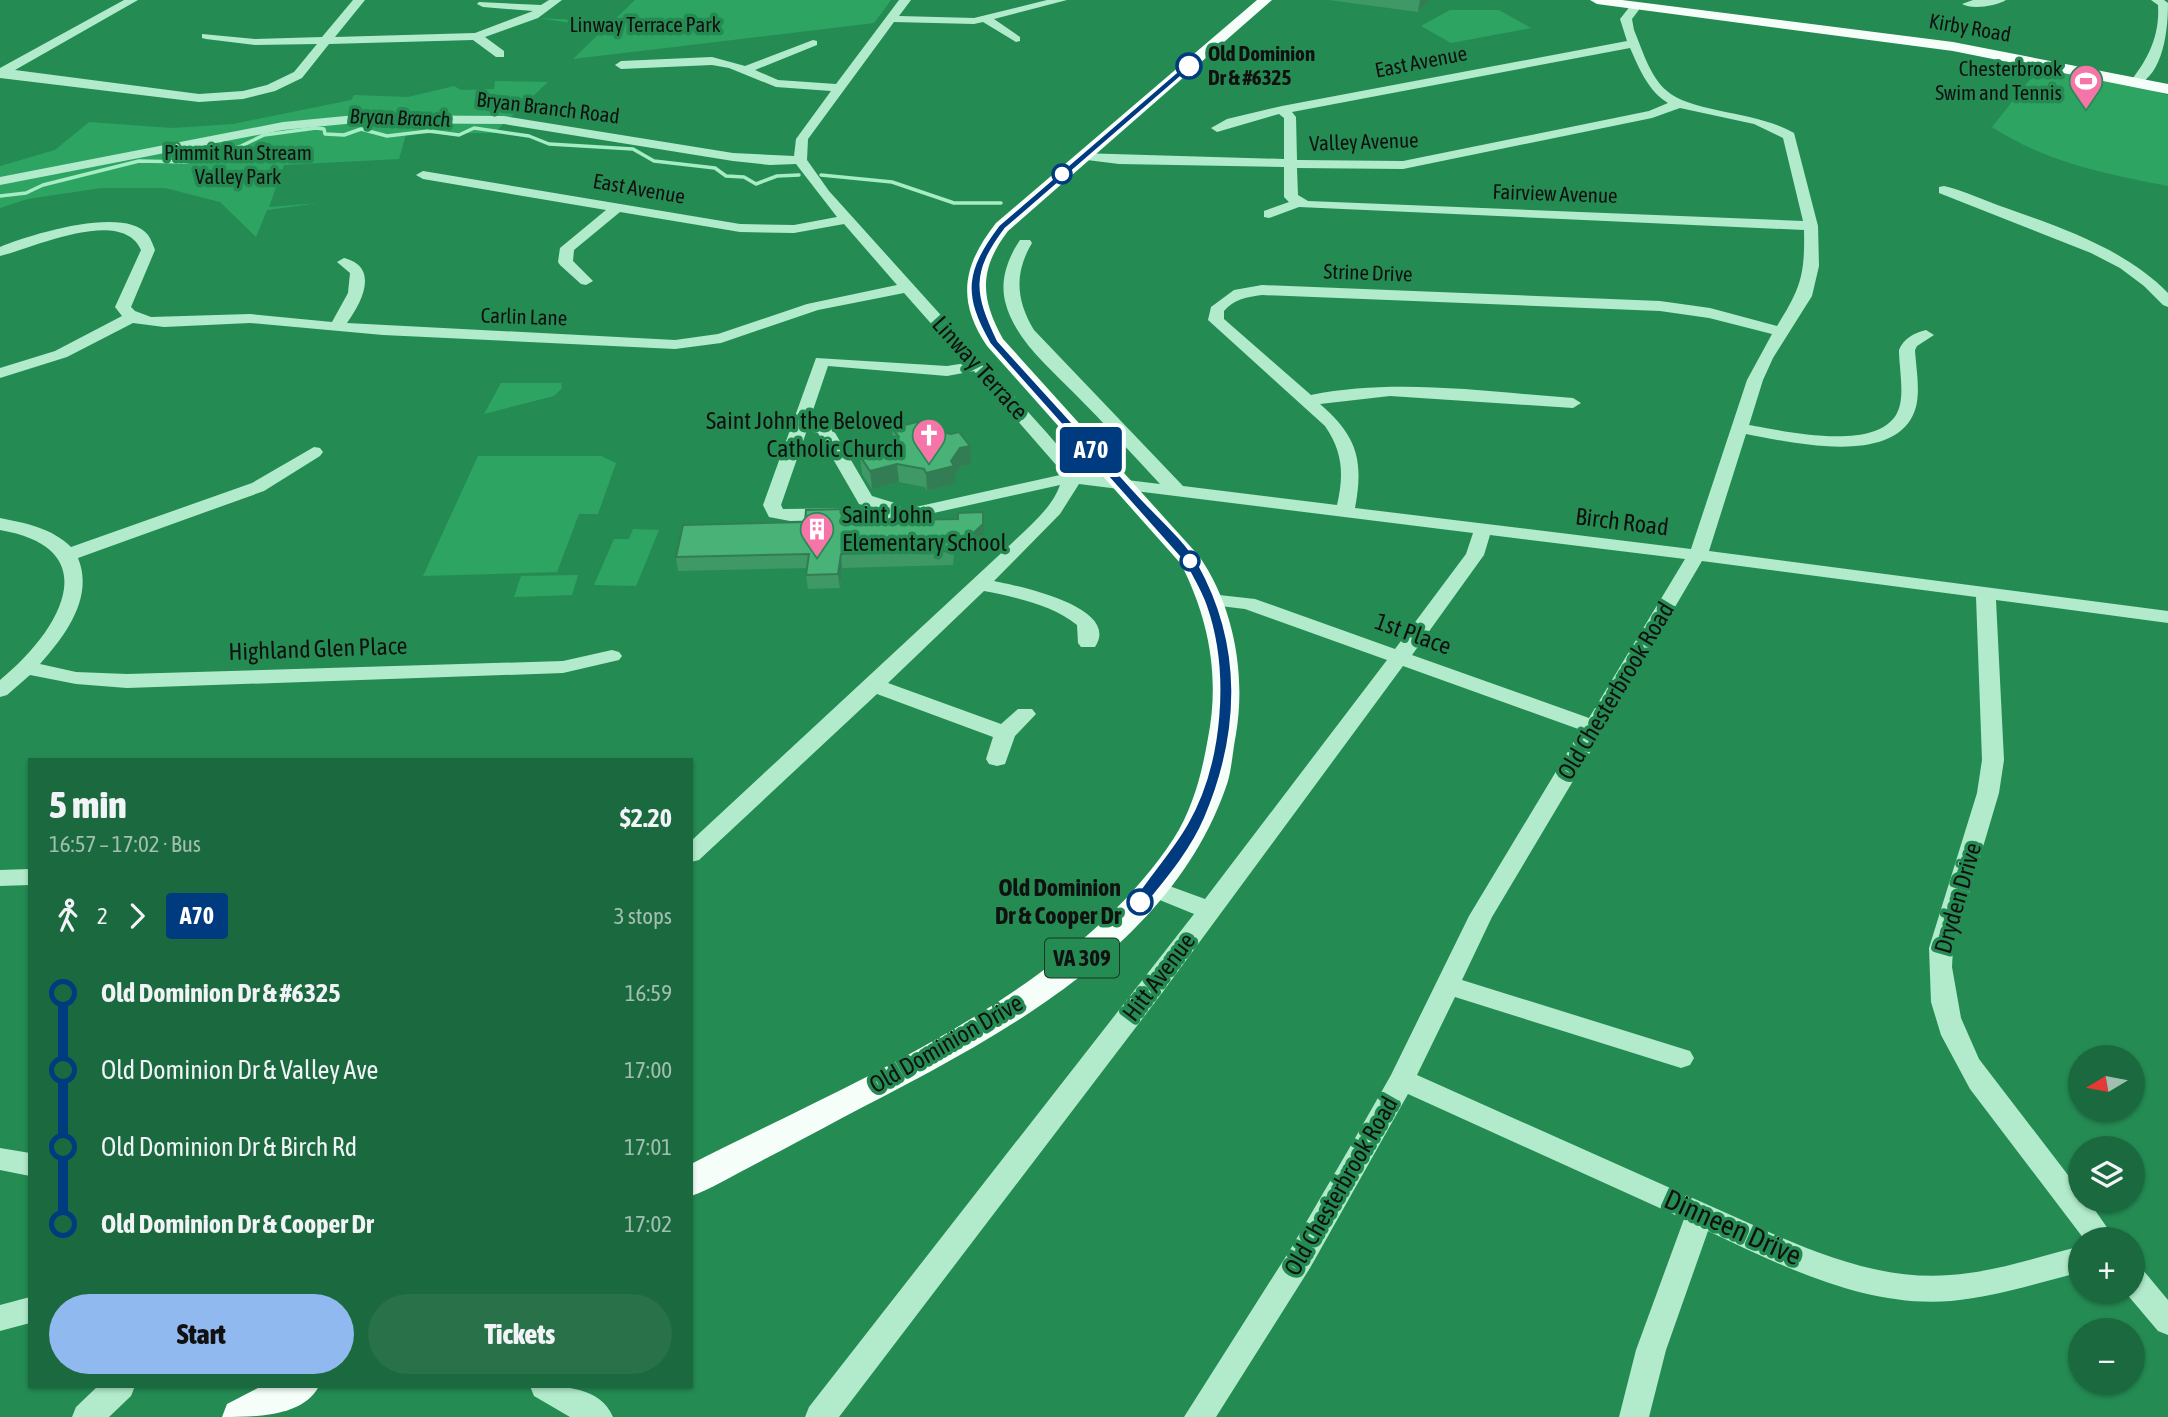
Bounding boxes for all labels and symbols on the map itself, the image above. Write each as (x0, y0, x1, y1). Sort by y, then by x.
street label: Kirby Road (1927, 8, 2013, 46)
park label: Linway Terrace Park (569, 12, 721, 36)
street label: East Avenue (1373, 40, 1469, 82)
place label: Old Dominion Dr & #6325 (1208, 41, 1315, 89)
marker: Old Dominion Dr & #6325 (1176, 53, 1202, 79)
place label: Chesterbrook Swim and Tennis (1935, 56, 2062, 104)
sports icon: Chesterbrook Swim and Tennis (2067, 62, 2105, 111)
street label: Bryan Branch Road (475, 86, 621, 128)
water label: Bryan Branch (349, 103, 451, 131)
street label: Valley Avenue (1309, 127, 1419, 155)
park label: Pimmit Run Stream Valley Park (164, 140, 312, 188)
unlabelled marker (1052, 164, 1072, 184)
street label: East Avenue (591, 168, 687, 208)
street label: Fairview Avenue (1492, 179, 1618, 207)
street label: Strine Drive (1323, 258, 1413, 286)
street label: Carlin Lane (480, 302, 568, 330)
street label: Linway Terrace (927, 311, 1034, 425)
place label: Saint John the Beloved Catholic Church (706, 407, 904, 462)
church icon: Saint John the Beloved Catholic Church (910, 416, 948, 465)
line badge: A70 (1051, 427, 1131, 473)
place label: Saint John Elementary School (842, 501, 1008, 556)
street label: Birch Road (1574, 502, 1670, 541)
building icon: Saint John Elementary School (798, 510, 836, 559)
unlabelled marker (1180, 551, 1200, 571)
street label: Old Chesterbrook Road (1552, 597, 1679, 784)
street label: 1st Place (1371, 607, 1455, 660)
street label: Highland Glen Place (228, 632, 408, 665)
street label: Dryden Drive (1929, 839, 1986, 956)
place label: Old Dominion Dr & Cooper Dr (995, 874, 1122, 929)
marker: Old Dominion Dr & Cooper Dr (1127, 889, 1153, 915)
street label: Hitt Avenue (1117, 927, 1200, 1026)
road number: VA 309 (1045, 939, 1119, 978)
street label: Old Dominion Drive (864, 989, 1027, 1098)
north arrow (2068, 1045, 2146, 1122)
street label: Old Chesterbrook Road (1278, 1092, 1403, 1280)
street label: Dinneen Drive (1660, 1183, 1806, 1271)

